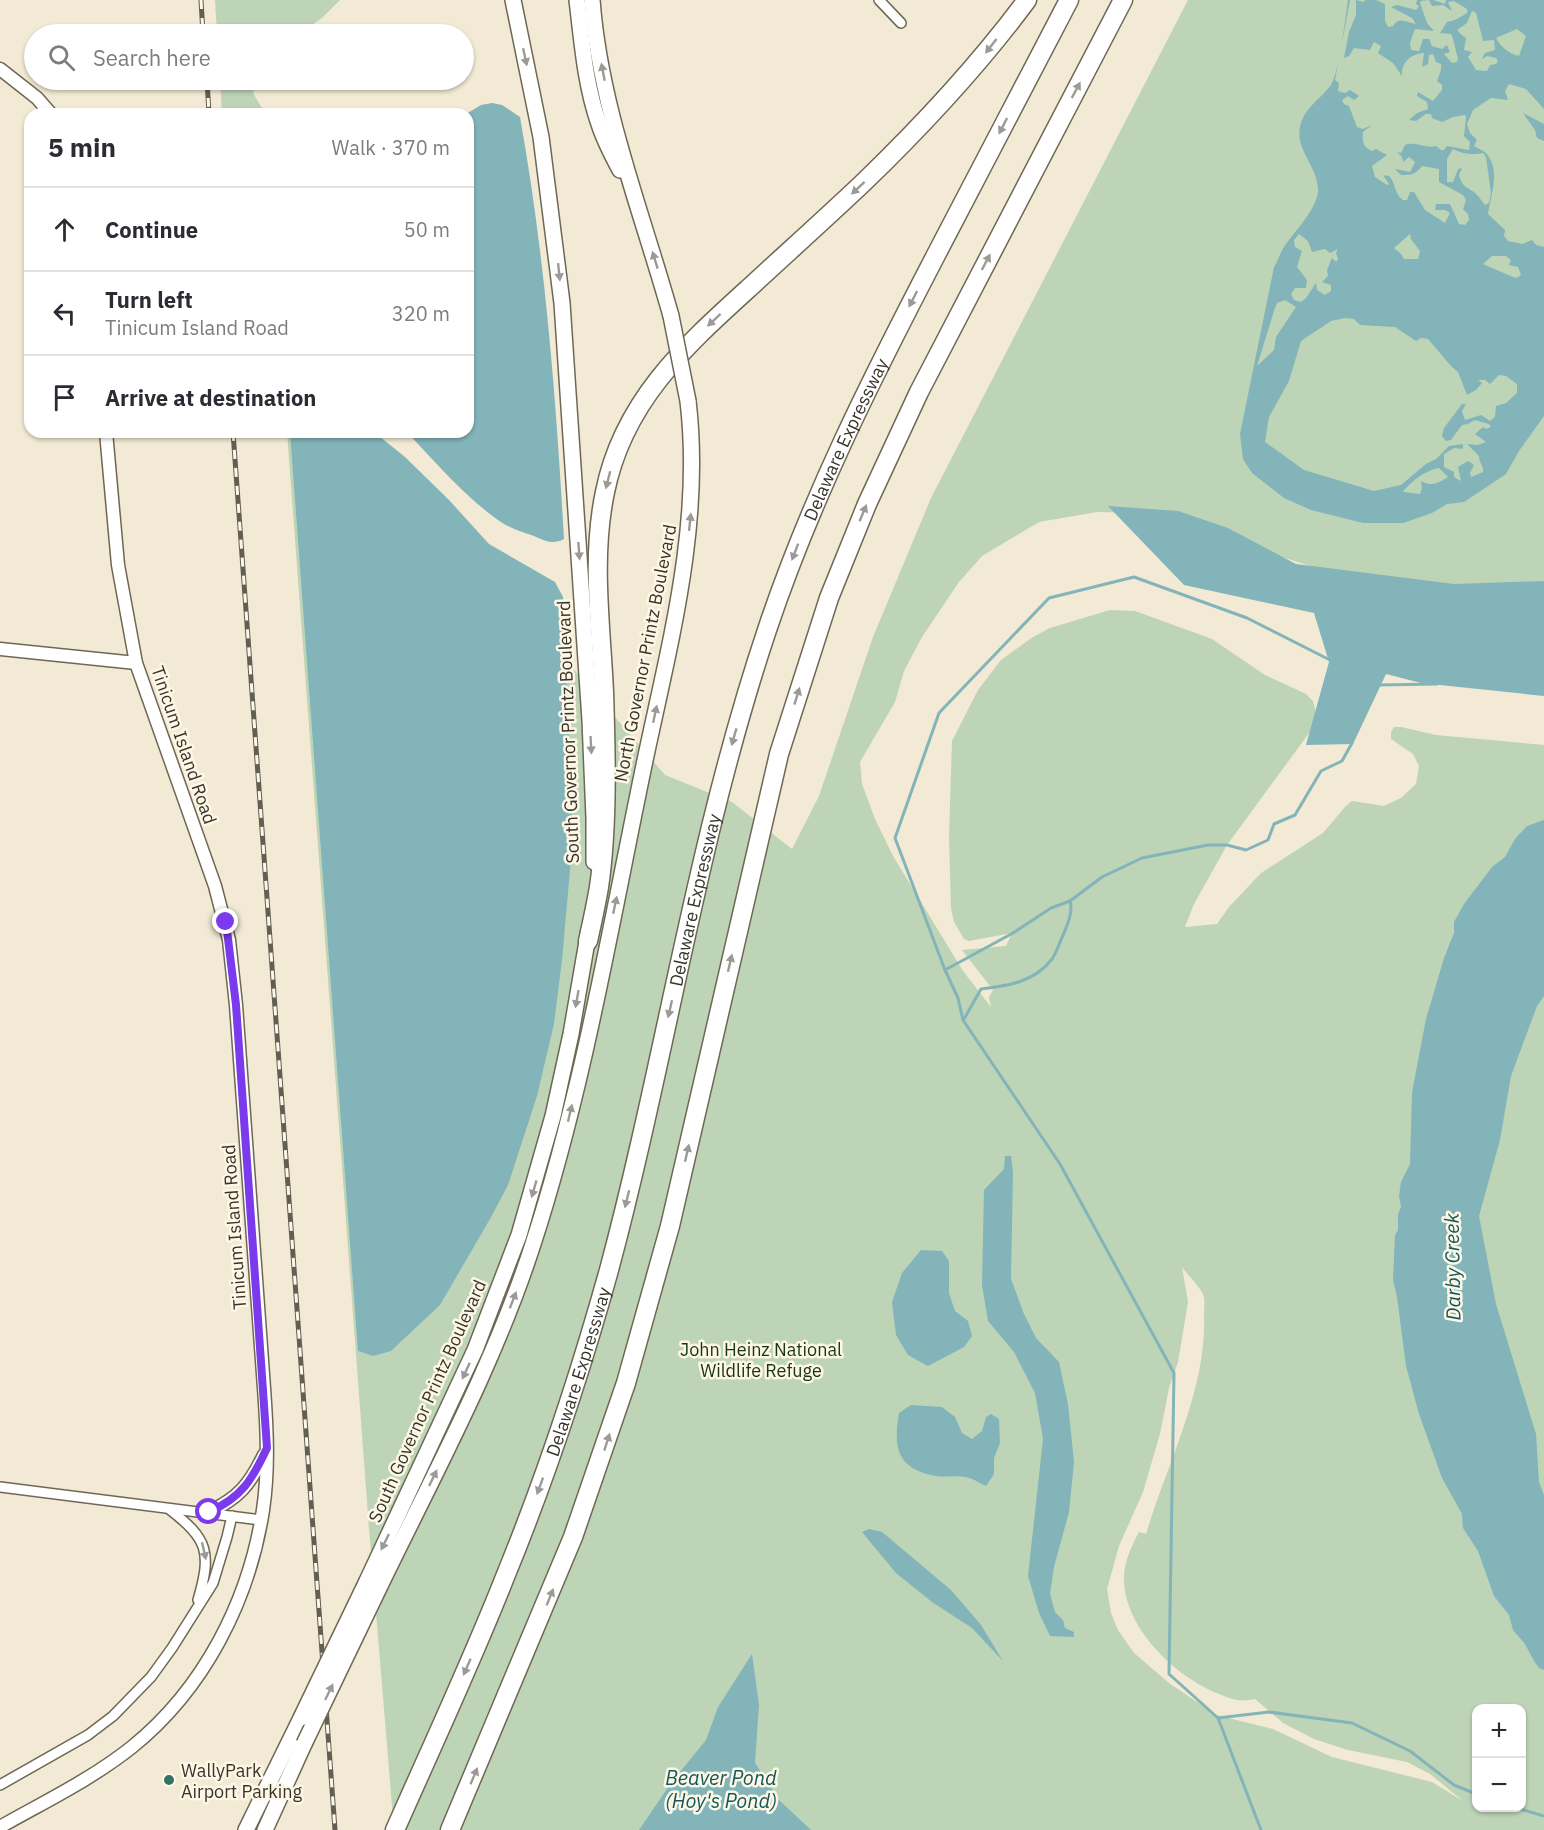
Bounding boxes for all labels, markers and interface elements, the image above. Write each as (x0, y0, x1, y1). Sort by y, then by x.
search box (24, 24, 474, 90)
one-way arrow (986, 39, 998, 54)
icon: search (45, 41, 78, 74)
text: Search here (93, 43, 211, 72)
one-way arrow (521, 48, 530, 67)
one-way arrow (598, 62, 607, 81)
one-way arrow (1071, 81, 1081, 98)
one-way arrow (998, 118, 1008, 135)
text: 5 min (48, 130, 116, 164)
text: Walk · 370 m (332, 134, 450, 161)
one-way arrow (850, 181, 865, 195)
icon: ahead (48, 213, 81, 246)
text: Continue (105, 215, 198, 244)
text: 50 m (404, 216, 450, 243)
one-way arrow (650, 251, 659, 269)
one-way arrow (981, 254, 991, 271)
one-way arrow (554, 263, 564, 282)
text: Turn left (105, 285, 193, 314)
one-way arrow (908, 291, 918, 308)
icon: left (48, 297, 81, 330)
text: 320 m (392, 300, 450, 327)
one-way arrow (707, 313, 722, 326)
text: Tinicum Island Road (105, 314, 289, 341)
street label: Delaware Expressway (798, 354, 893, 524)
icon: arrive (48, 381, 81, 414)
text: Arrive at destination (105, 383, 316, 412)
one-way arrow (602, 471, 612, 489)
one-way arrow (859, 504, 868, 522)
one-way arrow (685, 513, 695, 532)
street label: North Governor Printz Boulevard (609, 522, 681, 784)
one-way arrow (574, 541, 583, 560)
one-way arrow (790, 543, 800, 561)
street label: South Governor Printz Boulevard (552, 600, 584, 864)
street label: Tinicum Island Road (146, 663, 222, 827)
one-way arrow (793, 687, 802, 705)
one-way arrow (651, 704, 660, 723)
one-way arrow (729, 728, 738, 746)
one-way arrow (587, 736, 596, 755)
street label: Delaware Expressway (664, 811, 725, 988)
one-way arrow (611, 895, 620, 914)
route end (212, 908, 238, 934)
one-way arrow (726, 953, 735, 972)
one-way arrow (573, 989, 582, 1008)
one-way arrow (665, 1000, 674, 1019)
one-way arrow (566, 1103, 575, 1122)
one-way arrow (683, 1143, 692, 1162)
street label: Tinicum Island Road (217, 1144, 251, 1310)
one-way arrow (529, 1180, 538, 1198)
one-way arrow (621, 1190, 631, 1208)
water label: Darby Creek (1438, 1212, 1466, 1321)
street label: South Governor Printz Boulevard (363, 1276, 491, 1526)
street label: Delaware Expressway (540, 1284, 615, 1459)
one-way arrow (508, 1290, 518, 1308)
park label: John Heinz National Wildlife Refuge (680, 1338, 842, 1382)
one-way arrow (461, 1363, 470, 1380)
one-way arrow (603, 1433, 612, 1451)
one-way arrow (429, 1469, 438, 1486)
one-way arrow (534, 1477, 544, 1495)
route start (195, 1498, 221, 1524)
one-way arrow (381, 1534, 390, 1551)
one-way arrow (199, 1542, 209, 1560)
one-way arrow (545, 1587, 555, 1605)
one-way arrow (462, 1658, 471, 1676)
one-way arrow (325, 1683, 334, 1700)
map controls (1472, 1704, 1526, 1812)
button: + (1472, 1704, 1526, 1758)
button: − (1472, 1758, 1526, 1812)
place label: WallyPark Airport Parking (181, 1759, 303, 1803)
water label: Beaver Pond (Hoy's Pond) (665, 1764, 777, 1814)
one-way arrow (469, 1768, 478, 1785)
marker: WallyPark Airport Parking (162, 1773, 176, 1787)

